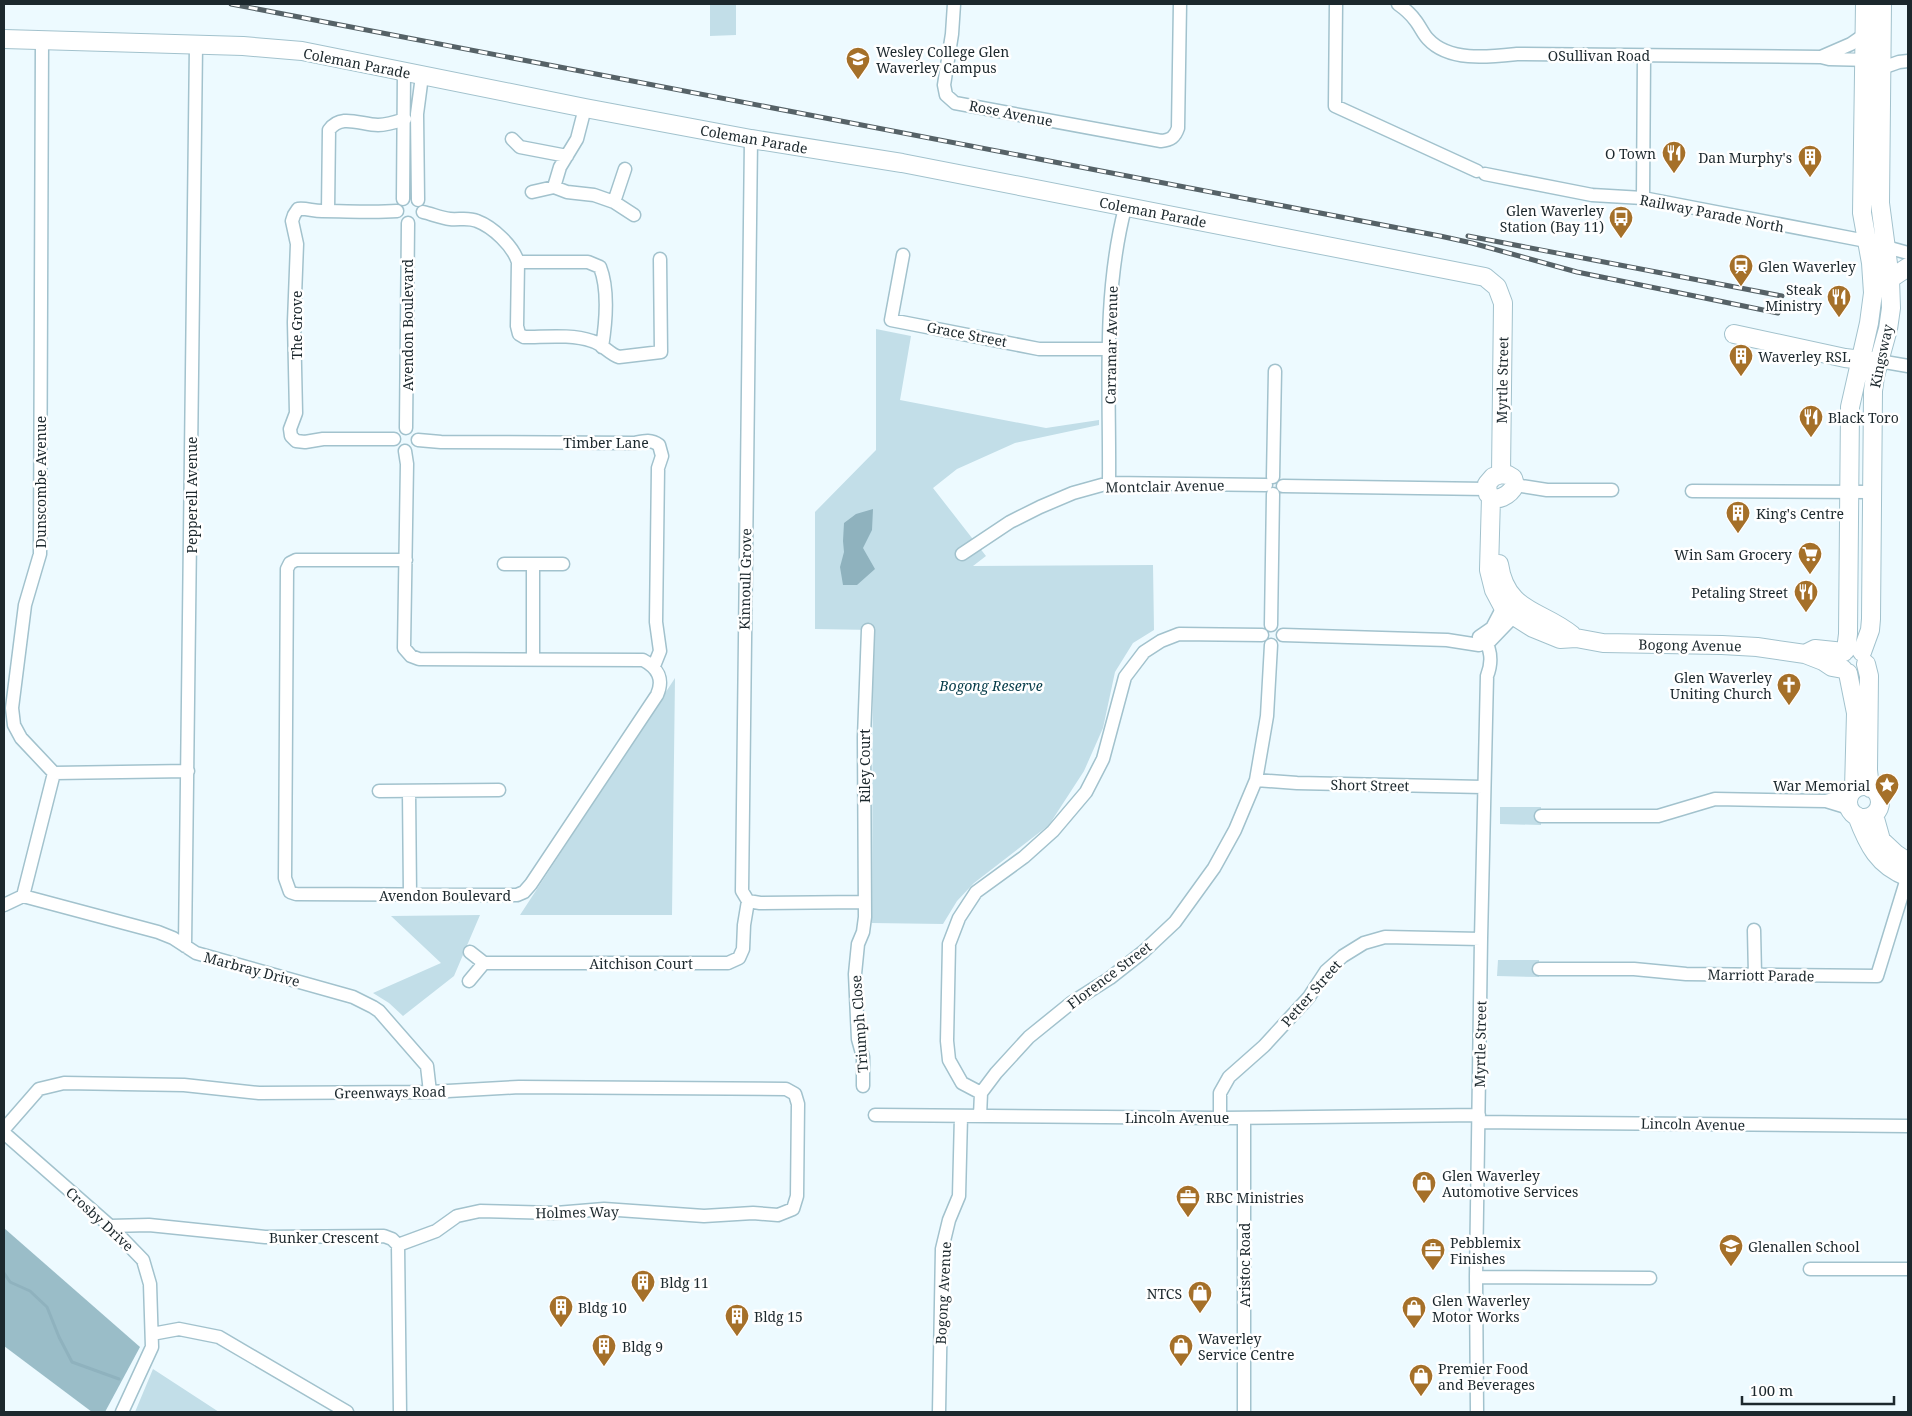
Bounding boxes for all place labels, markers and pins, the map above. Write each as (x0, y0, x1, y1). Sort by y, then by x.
place label: Wesley College Glen Waverley Campus (876, 42, 1009, 77)
school or university icon: Wesley College Glen Waverley Campus (845, 46, 871, 80)
restaurant icon: O Town (1661, 140, 1687, 174)
place label: O Town (1605, 144, 1656, 163)
building icon: Dan Murphy's (1797, 144, 1823, 178)
place label: Dan Murphy's (1698, 148, 1792, 167)
place label: Glen Waverley Station (Bay 11) (1500, 201, 1604, 236)
bus stop icon: Glen Waverley Station (Bay 11) (1608, 205, 1634, 239)
station icon: Glen Waverley (1728, 253, 1754, 287)
place label: Glen Waverley (1758, 257, 1856, 276)
place label: Steak Ministry (1765, 280, 1823, 315)
restaurant icon: Steak Ministry (1826, 284, 1852, 318)
building icon: Waverley RSL (1728, 343, 1754, 377)
place label: Waverley RSL (1758, 347, 1851, 366)
restaurant icon: Black Toro (1798, 404, 1824, 438)
place label: Black Toro (1828, 408, 1899, 427)
building icon: King's Centre (1725, 500, 1751, 534)
place label: King's Centre (1756, 504, 1844, 523)
supermarket icon: Win Sam Grocery (1797, 541, 1823, 575)
place label: Win Sam Grocery (1674, 545, 1792, 564)
restaurant icon: Petaling Street (1793, 579, 1819, 613)
place label: Petaling Street (1691, 583, 1788, 602)
place label: Glen Waverley Uniting Church (1670, 668, 1772, 703)
church icon: Glen Waverley Uniting Church (1776, 672, 1802, 706)
place icon: War Memorial (1874, 772, 1900, 806)
place label: War Memorial (1773, 776, 1871, 795)
place label: Glen Waverley Automotive Services (1442, 1166, 1578, 1201)
shop icon: Glen Waverley Automotive Services (1411, 1170, 1437, 1204)
office icon: RBC Ministries (1175, 1184, 1201, 1218)
place label: RBC Ministries (1206, 1188, 1304, 1207)
place label: Pebblemix Finishes (1450, 1233, 1522, 1268)
school or university icon: Glenallen School (1718, 1233, 1744, 1267)
office icon: Pebblemix Finishes (1420, 1237, 1446, 1271)
place label: Glenallen School (1748, 1237, 1860, 1256)
building icon: Bldg 11 (630, 1269, 656, 1303)
place label: Bldg 11 (660, 1273, 709, 1292)
shop icon: NTCS (1187, 1280, 1213, 1314)
place label: NTCS (1147, 1284, 1182, 1303)
place label: Glen Waverley Motor Works (1432, 1291, 1530, 1326)
building icon: Bldg 10 (548, 1294, 574, 1328)
shop icon: Glen Waverley Motor Works (1401, 1295, 1427, 1329)
place label: Bldg 10 (578, 1298, 627, 1317)
building icon: Bldg 15 (724, 1303, 750, 1337)
place label: Bldg 15 (754, 1307, 803, 1326)
place label: Waverley Service Centre (1198, 1329, 1294, 1364)
building icon: Bldg 9 (591, 1333, 617, 1367)
shop icon: Waverley Service Centre (1168, 1333, 1194, 1367)
place label: Bldg 9 (622, 1337, 663, 1356)
place label: Premier Food and Beverages (1438, 1359, 1535, 1394)
shop icon: Premier Food and Beverages (1408, 1363, 1434, 1397)

